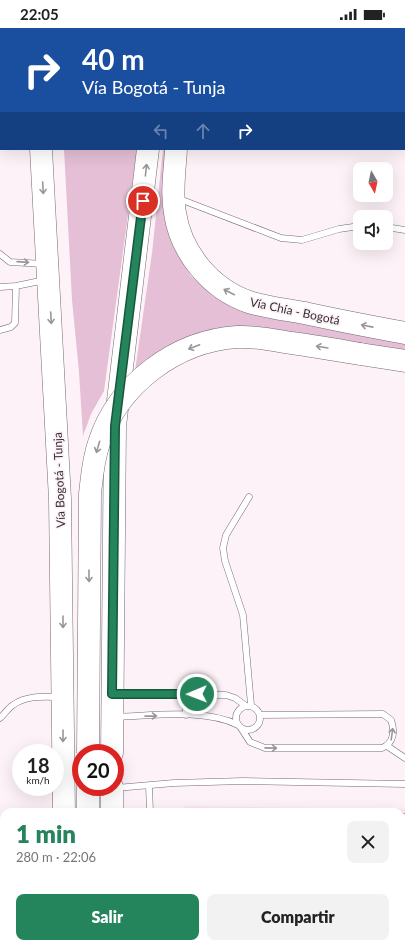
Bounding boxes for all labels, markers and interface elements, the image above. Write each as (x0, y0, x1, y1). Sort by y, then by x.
text: 22:05 (20, 5, 59, 23)
text: 40 m (82, 42, 145, 76)
icon: right (16, 44, 68, 96)
text: Vía Bogotá - Tunja (82, 76, 225, 98)
icon: left (150, 120, 172, 142)
icon: ahead (192, 120, 214, 142)
icon: right (234, 120, 256, 142)
north arrow (353, 162, 393, 202)
map controls (353, 162, 393, 250)
one-way arrow (143, 164, 150, 177)
one-way arrow (40, 181, 47, 194)
pin (126, 184, 160, 218)
icon: arrive (132, 190, 154, 212)
button: sound (353, 210, 393, 250)
one-way arrow (16, 259, 29, 266)
one-way arrow (224, 288, 236, 295)
street label: Vía Chía - Bogotá (249, 294, 341, 328)
one-way arrow (47, 311, 55, 324)
one-way arrow (361, 321, 374, 329)
one-way arrow (188, 343, 200, 351)
one-way arrow (316, 343, 329, 351)
street label: Vía Bogotá - Tunja (50, 432, 68, 528)
one-way arrow (94, 440, 101, 453)
one-way arrow (86, 569, 93, 582)
one-way arrow (59, 615, 66, 628)
position arrow (176, 673, 218, 715)
one-way arrow (144, 712, 157, 720)
one-way arrow (388, 728, 396, 741)
one-way arrow (59, 729, 67, 742)
speed limit sign: 20 (72, 744, 124, 796)
one-way arrow (264, 744, 277, 752)
text: 18 (26, 753, 50, 777)
text: km/h (26, 774, 50, 786)
text: 1 min (16, 819, 76, 848)
button: close (347, 821, 389, 863)
text: 280 m · 22:06 (16, 849, 96, 865)
button: Salir (16, 894, 199, 940)
button: Compartir (207, 894, 389, 940)

